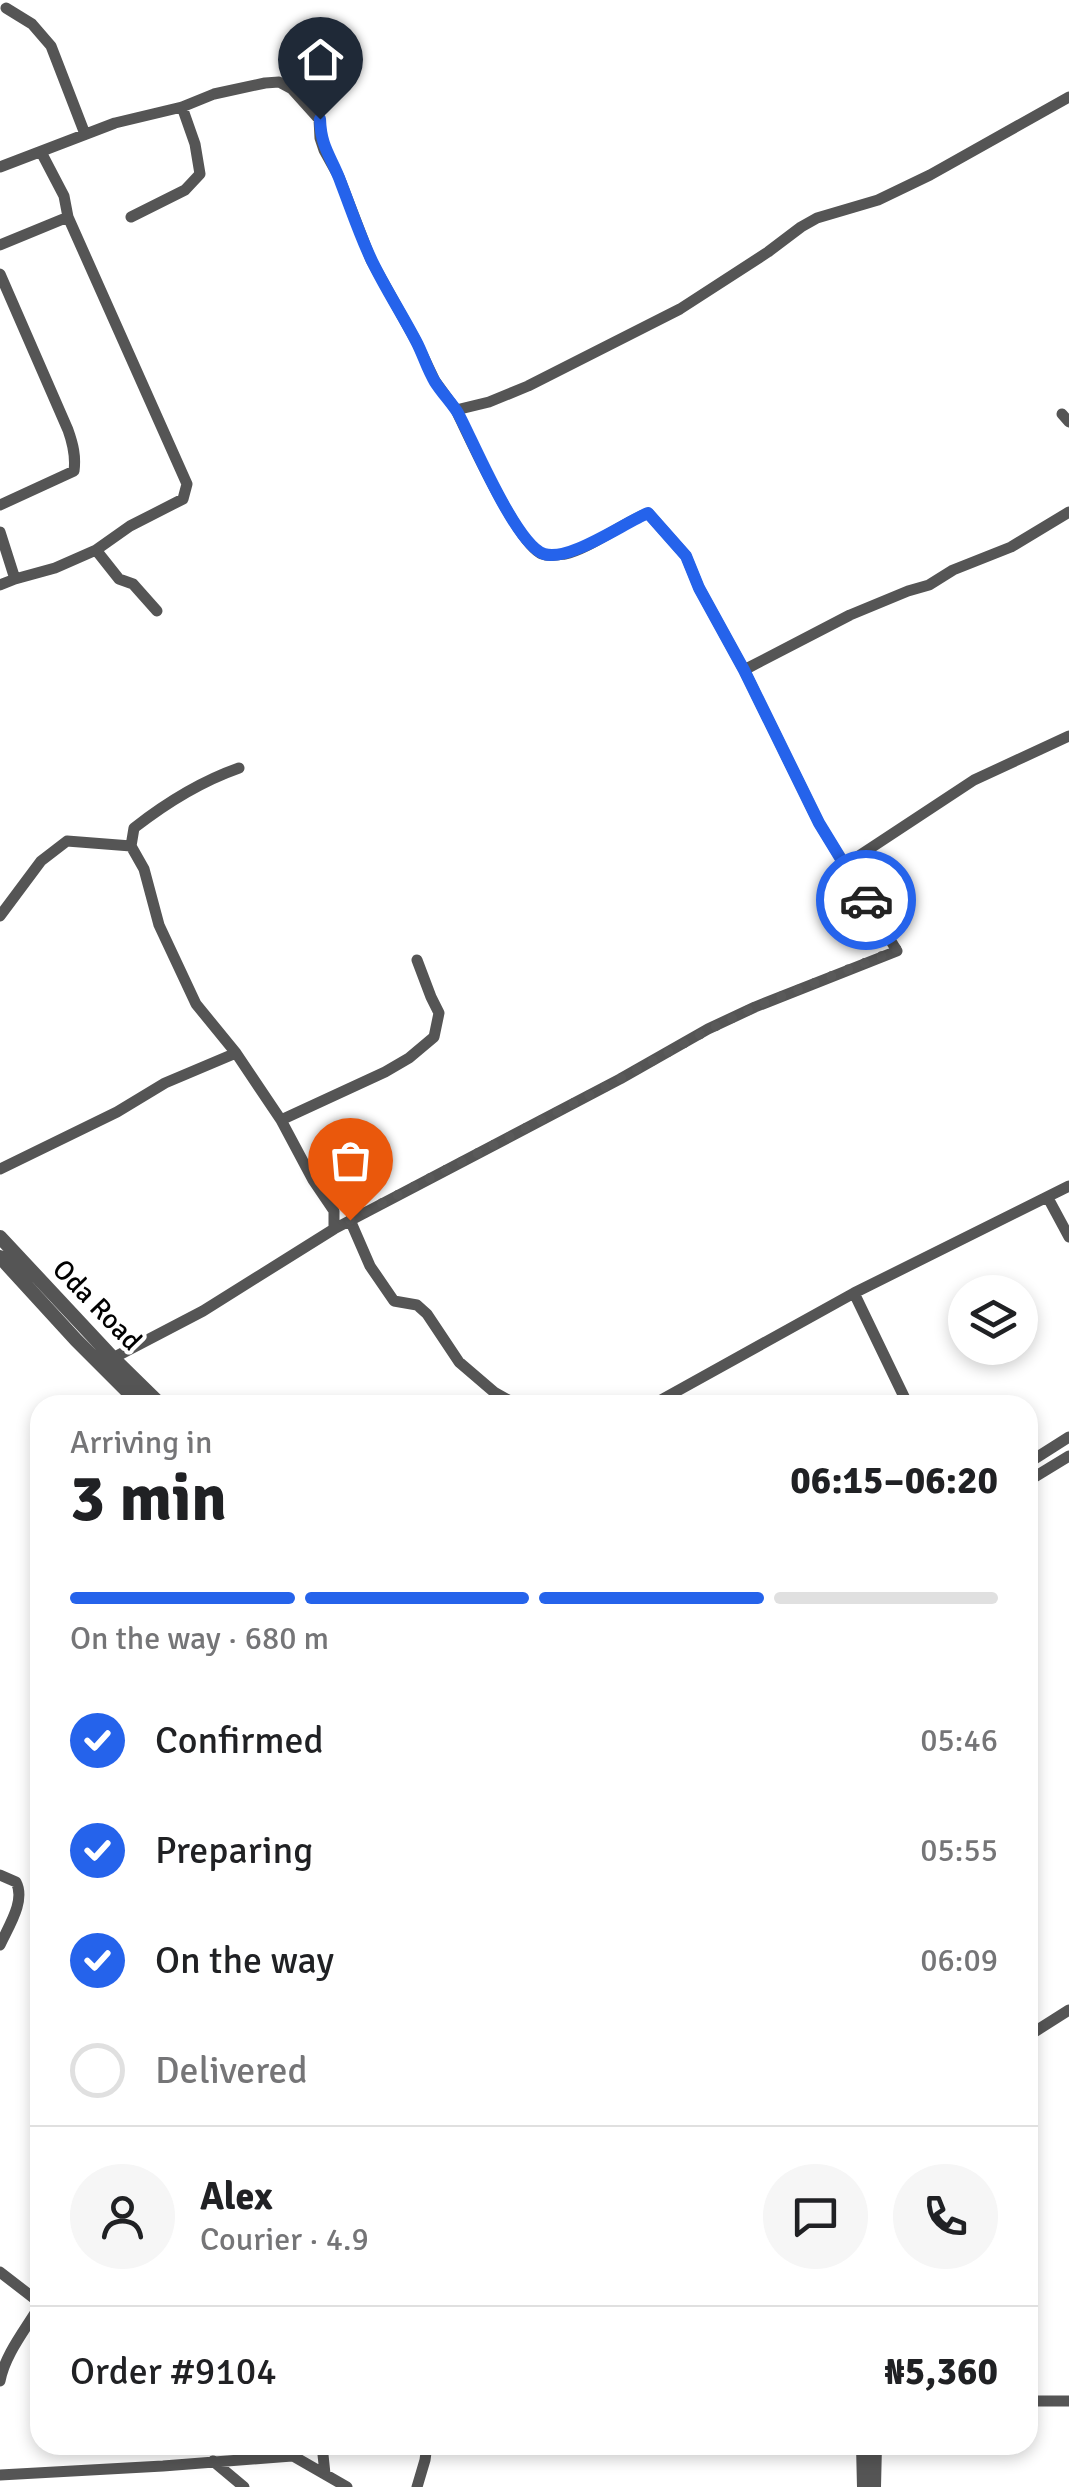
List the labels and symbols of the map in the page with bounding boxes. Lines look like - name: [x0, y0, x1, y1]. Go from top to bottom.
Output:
- pin: [278, 17, 363, 120]
- courier: [816, 850, 916, 950]
- pin: [308, 1118, 393, 1221]
- street label: Oda Road: [45, 1252, 149, 1358]

